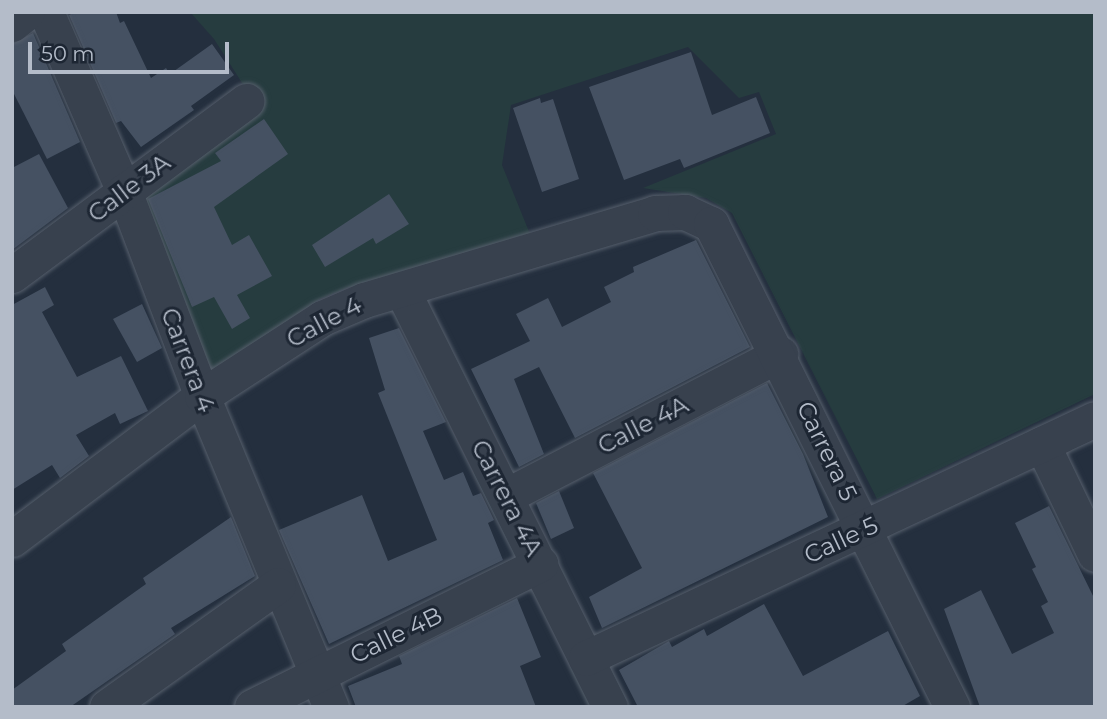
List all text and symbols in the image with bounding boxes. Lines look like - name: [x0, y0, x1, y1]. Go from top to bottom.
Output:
- scale bar: [32, 28, 233, 72]
- text: 50 m: [41, 41, 95, 66]
- street label: Calle 3A: [82, 148, 176, 228]
- street label: Calle 4: [282, 290, 366, 354]
- street label: Carrera 4: [155, 304, 221, 416]
- street label: Calle 4A: [593, 390, 693, 460]
- street label: Carrera 5: [791, 397, 863, 505]
- street label: Carrera 4A: [465, 435, 549, 561]
- street label: Calle 5: [799, 510, 883, 570]
- street label: Calle 4B: [345, 600, 447, 670]

